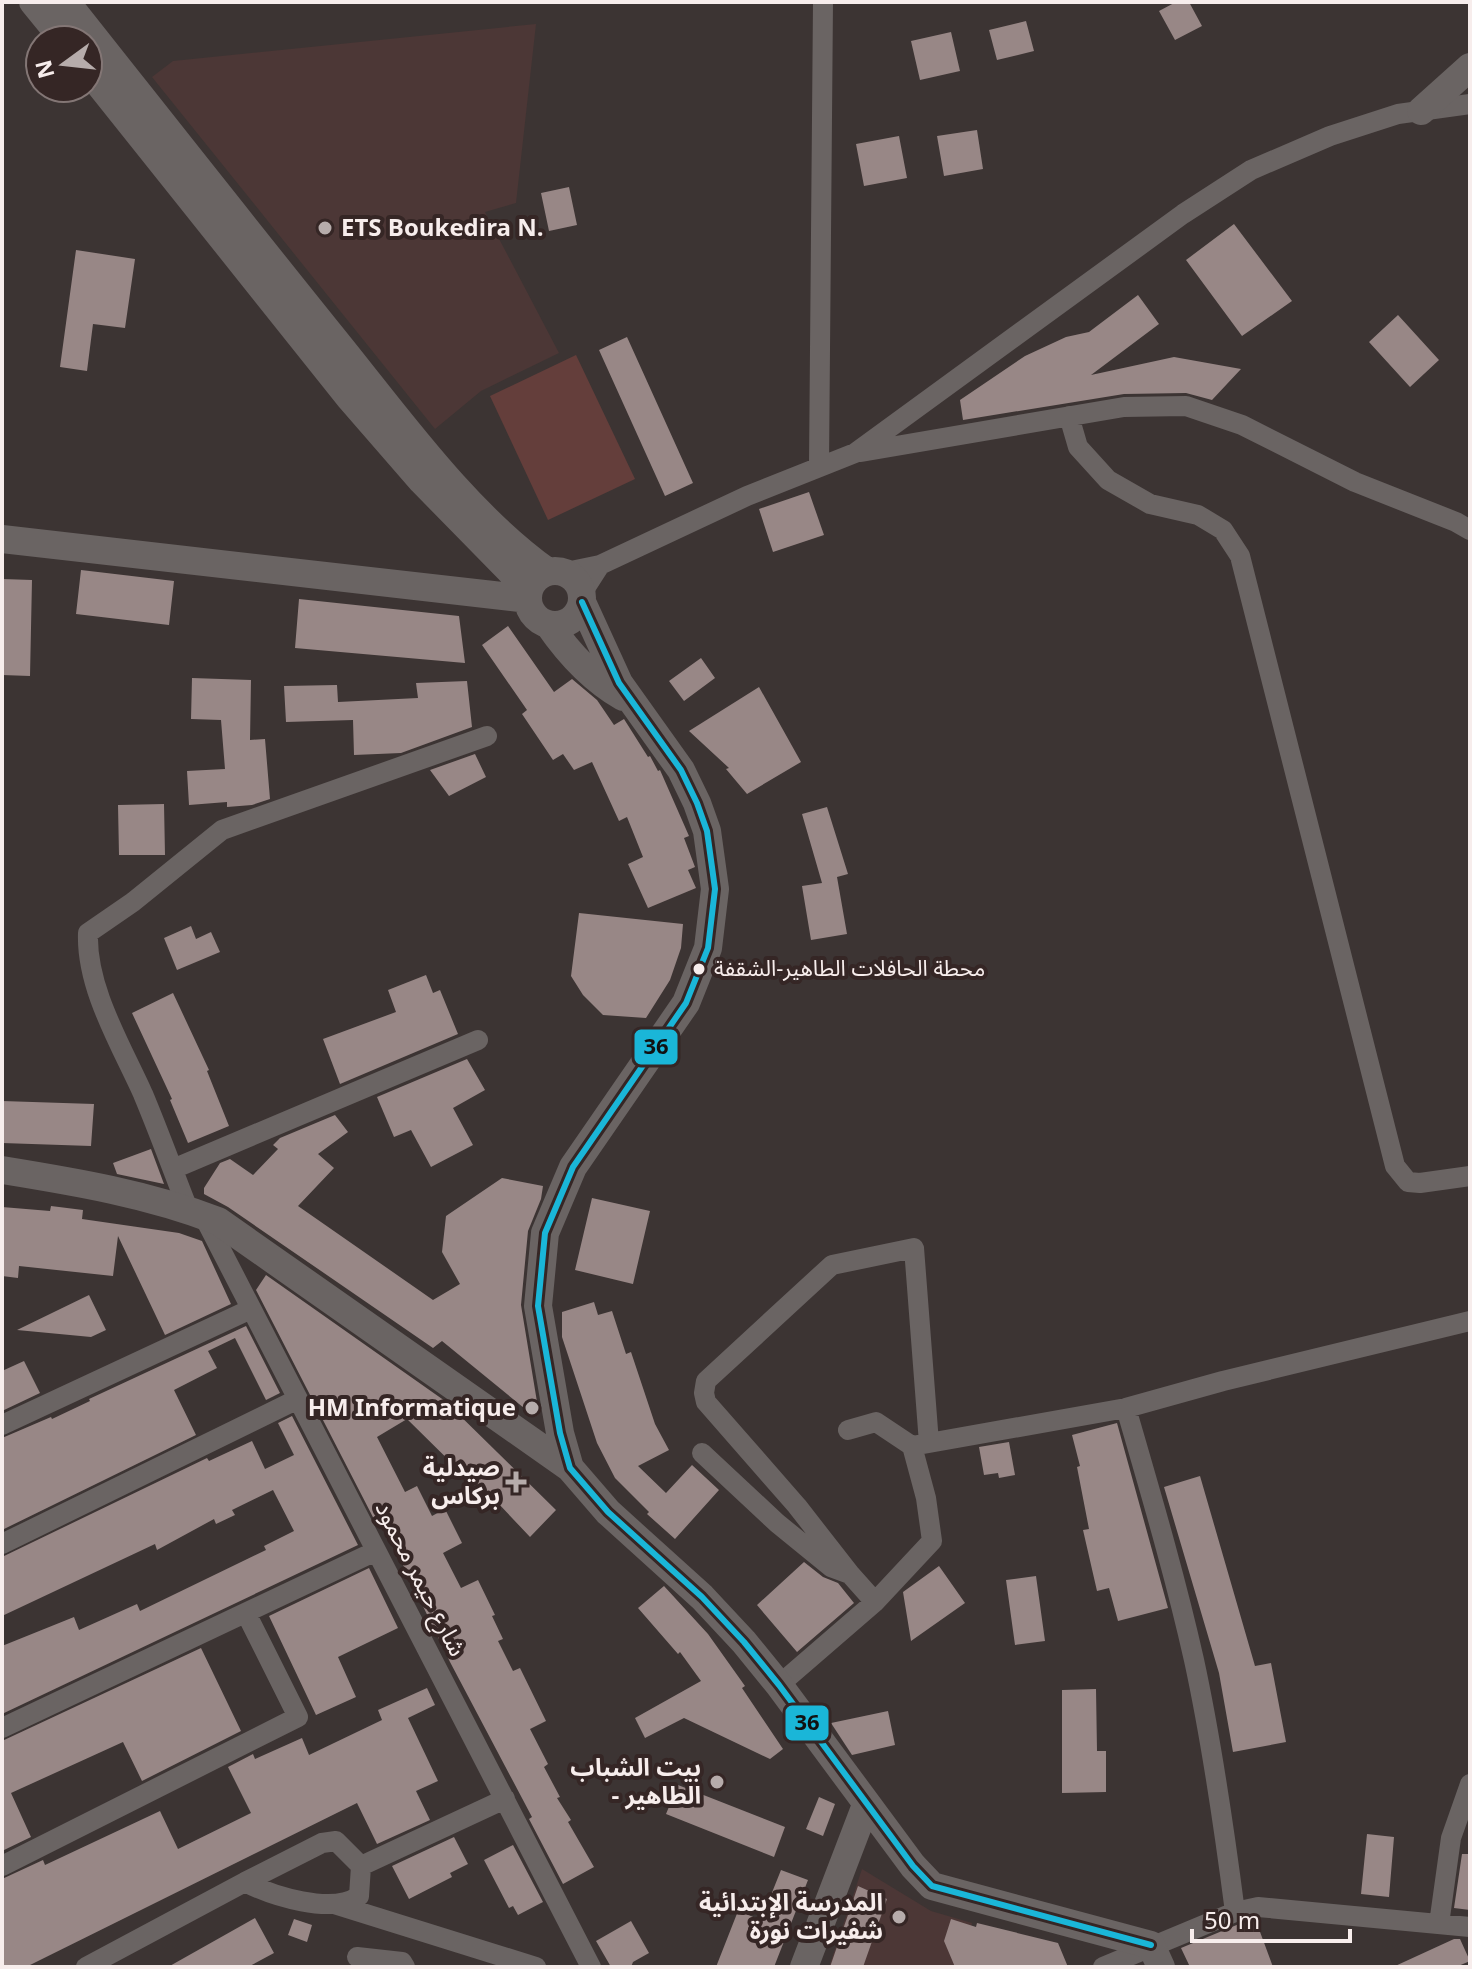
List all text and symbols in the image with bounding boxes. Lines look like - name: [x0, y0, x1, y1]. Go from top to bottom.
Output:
- north arrow: [24, 24, 104, 104]
- text: N: [21, 54, 70, 84]
- place label: ETS Boukedira N.: [341, 203, 544, 254]
- marker: ETS Boukedira N.: [316, 219, 334, 237]
- place label: محطة الحافلات الطاهير-الشقفة: [714, 946, 985, 992]
- marker: محطة الحافلات الطاهير-الشقفة: [691, 961, 707, 977]
- text: 36: [643, 1024, 669, 1070]
- line badge: 36: [633, 1028, 679, 1066]
- place label: HM Informatique: [308, 1383, 516, 1434]
- marker: HM Informatique: [523, 1399, 541, 1417]
- place label: صيدلية بركاس: [423, 1443, 500, 1522]
- marker: صيدلية بركاس: [507, 1473, 525, 1491]
- street label: شارع حيمر محمود: [359, 1492, 481, 1666]
- text: 36: [794, 1700, 820, 1746]
- line badge: 36: [784, 1704, 830, 1742]
- place label: بيت الشباب - الطاهير: [570, 1743, 701, 1822]
- marker: بيت الشباب - الطاهير: [708, 1773, 726, 1791]
- place label: المدرسة الإبتدائية شفيرات نورة: [699, 1878, 883, 1957]
- scale bar: [1192, 1893, 1350, 1943]
- text: 50 m: [1204, 1896, 1260, 1947]
- marker: المدرسة الإبتدائية شفيرات نورة: [890, 1908, 908, 1926]

